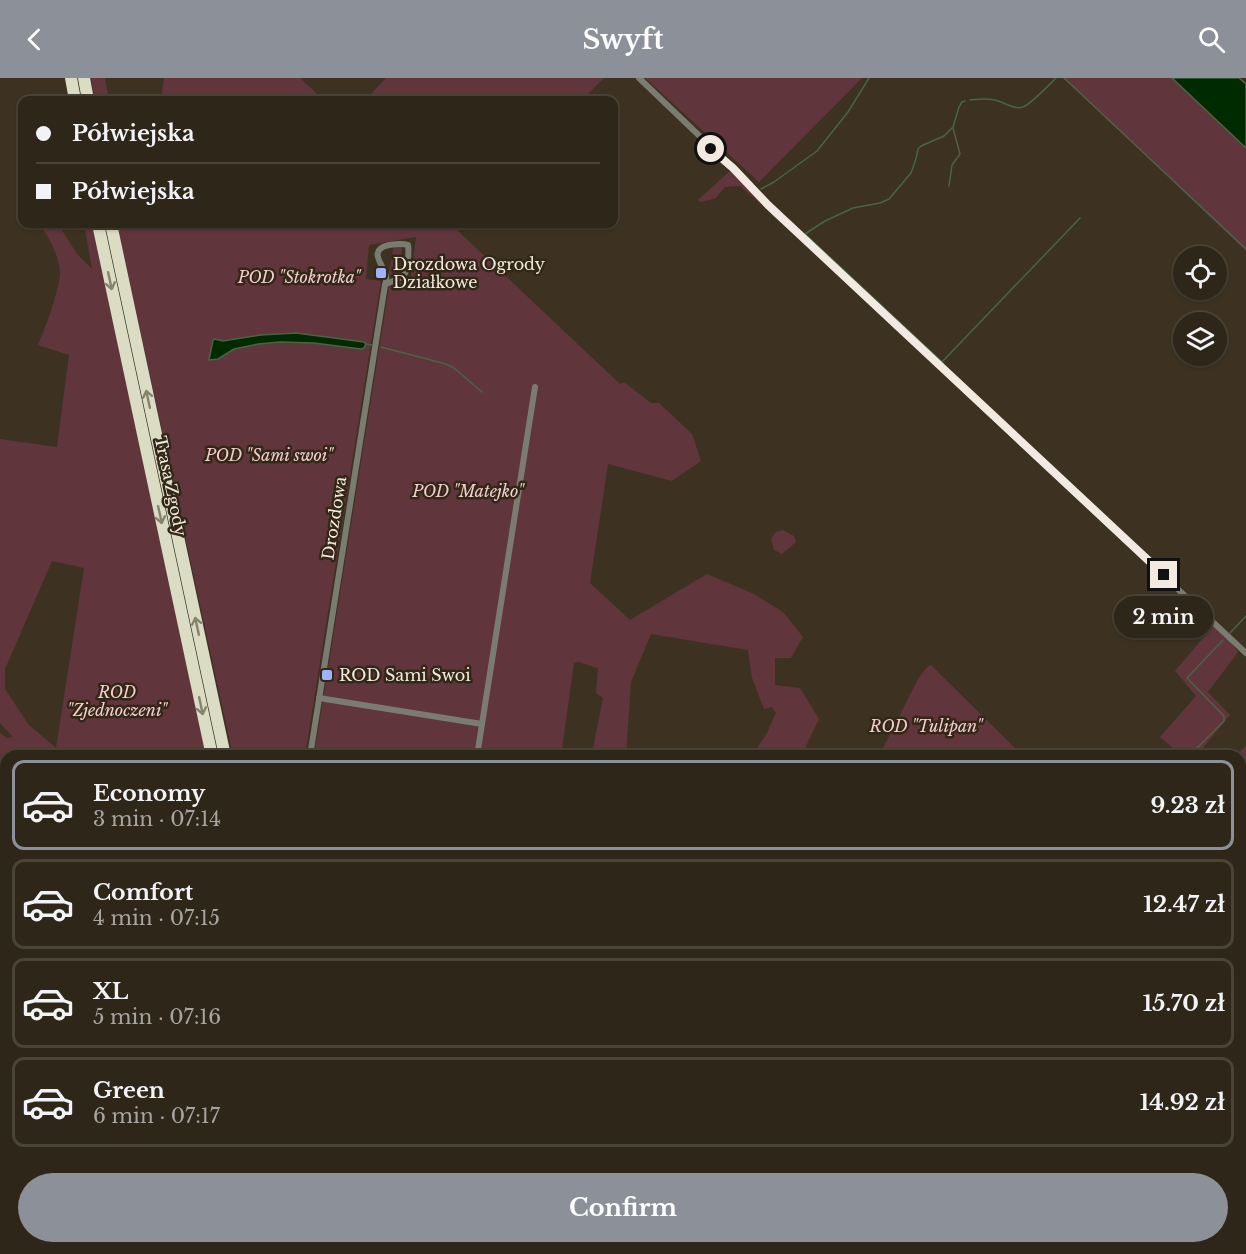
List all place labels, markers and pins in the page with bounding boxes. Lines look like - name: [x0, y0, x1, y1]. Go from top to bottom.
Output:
- place label: Drozdowa Ogrody Działkowe: [393, 254, 546, 292]
- marker: Drozdowa Ogrody Działkowe: [374, 266, 388, 280]
- place label: ROD Sami Swoi: [339, 665, 471, 685]
- marker: ROD Sami Swoi: [320, 668, 334, 682]

